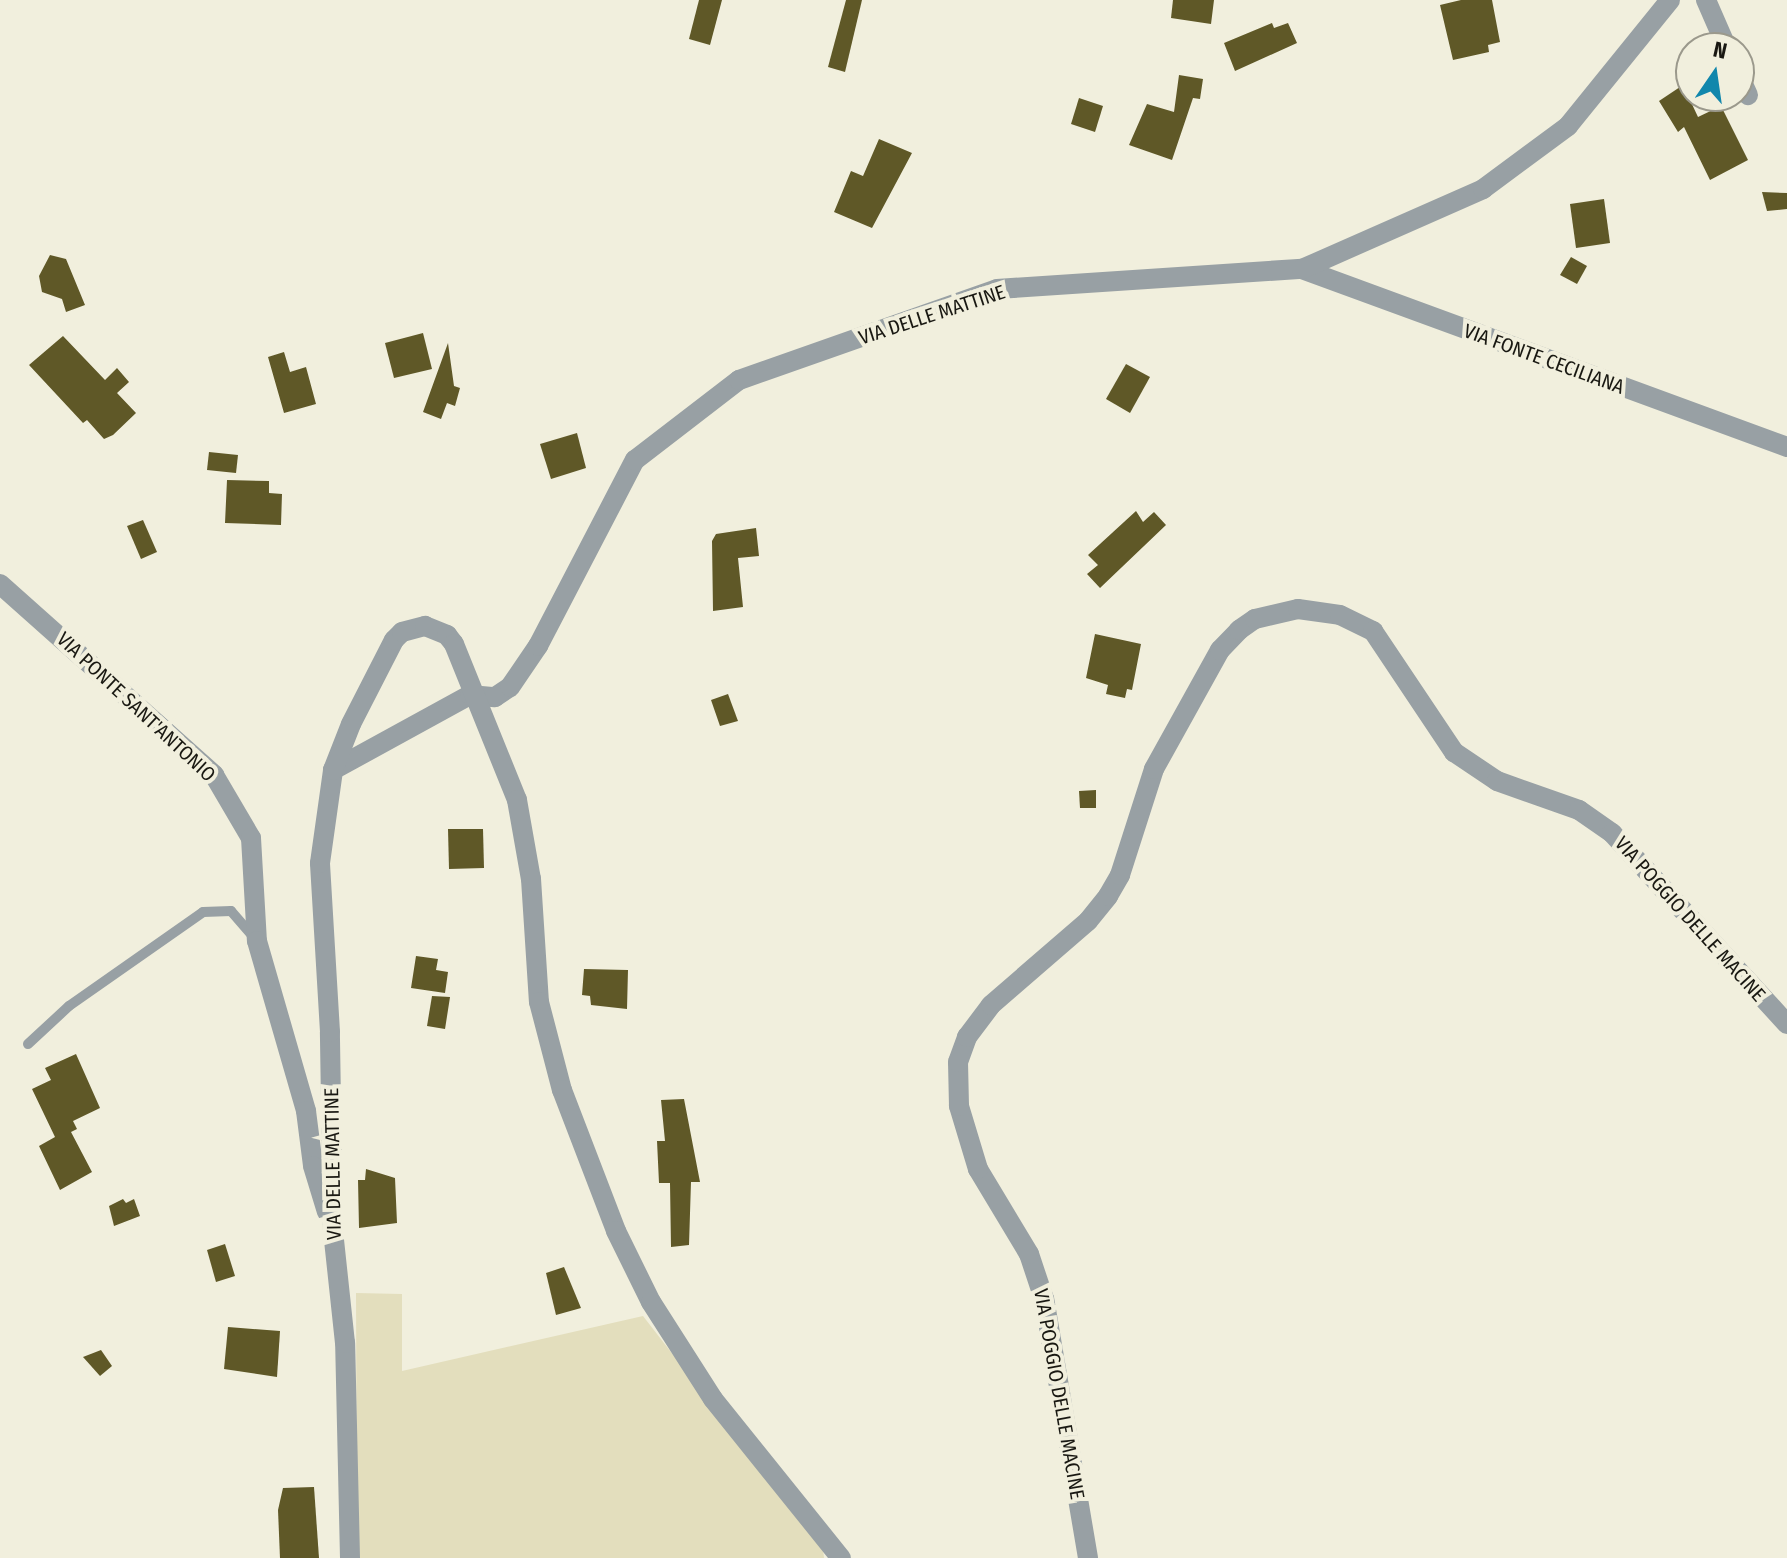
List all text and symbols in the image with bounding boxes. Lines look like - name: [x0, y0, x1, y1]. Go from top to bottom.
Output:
- north arrow: [1675, 32, 1755, 112]
- text: N: [1711, 35, 1730, 65]
- street label: VIA DELLE MATTINE: [856, 280, 1008, 350]
- street label: VIA FONTE CECILIANA: [1460, 319, 1628, 399]
- street label: VIA PONTE SANT'ANTONIO: [52, 627, 220, 787]
- street label: VIA POGGIO DELLE MACINE: [1610, 832, 1770, 1006]
- street label: VIA DELLE MATTINE: [320, 1088, 346, 1240]
- street label: VIA POGGIO DELLE MACINE: [1029, 1287, 1089, 1501]

